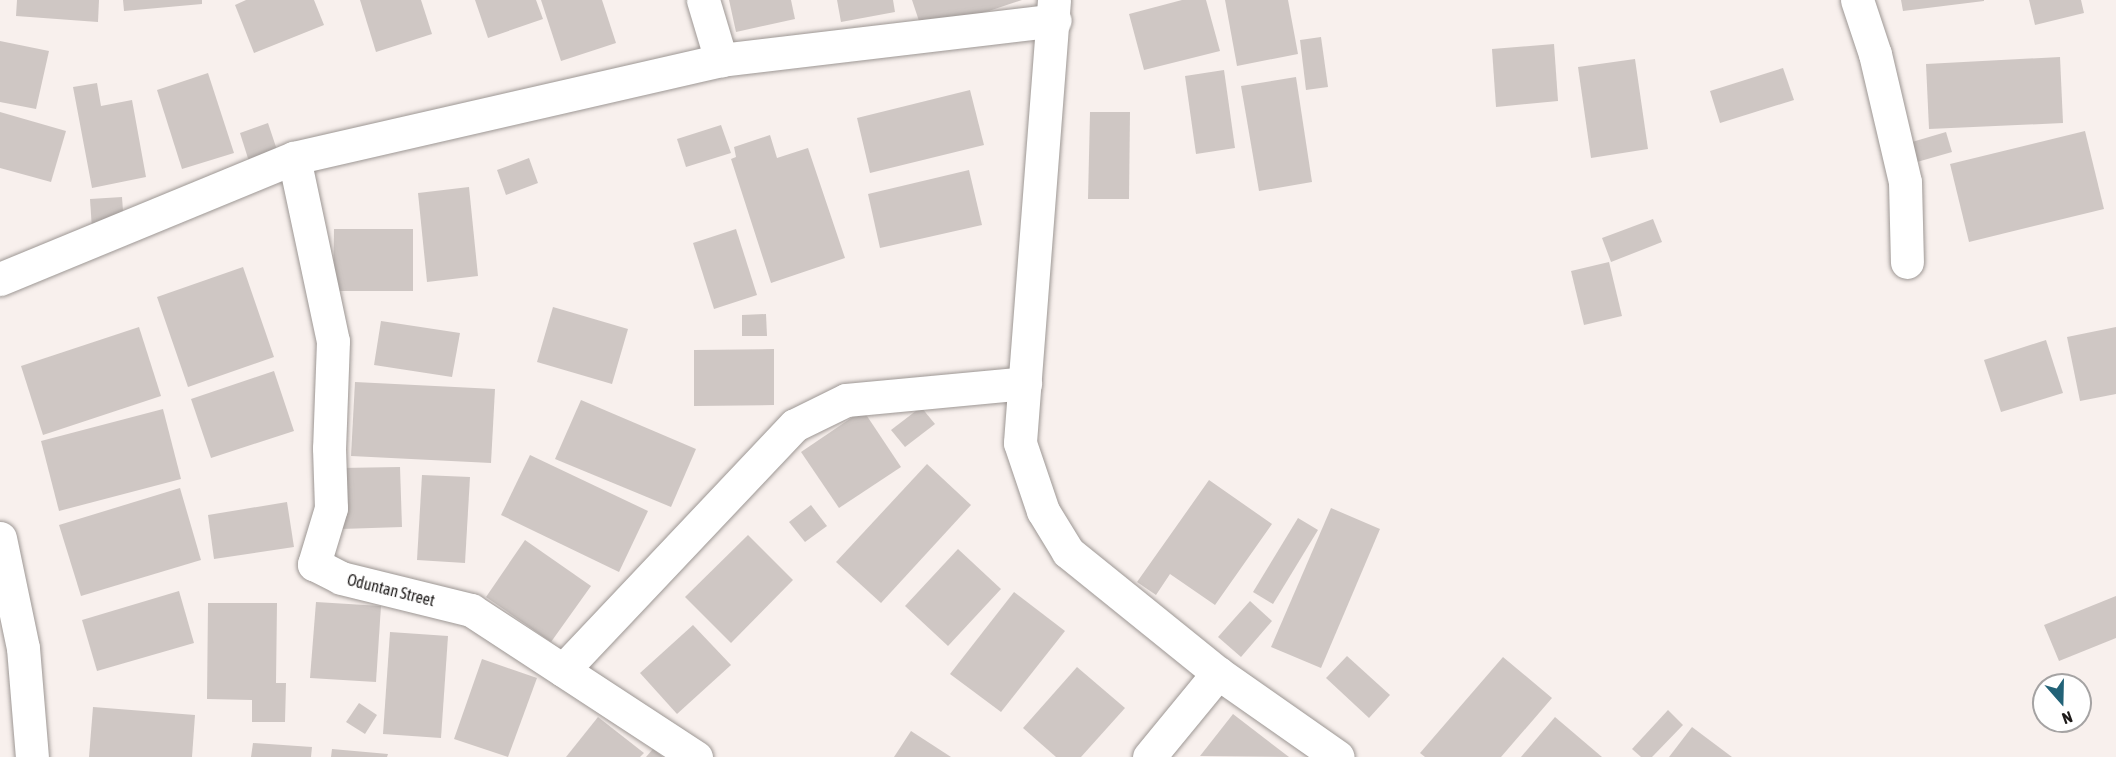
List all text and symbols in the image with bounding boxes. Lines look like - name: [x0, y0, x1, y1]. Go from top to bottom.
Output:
- street label: Oduntan Street: [345, 570, 437, 610]
- north arrow: [2032, 673, 2092, 733]
- text: N: [2060, 708, 2075, 728]

